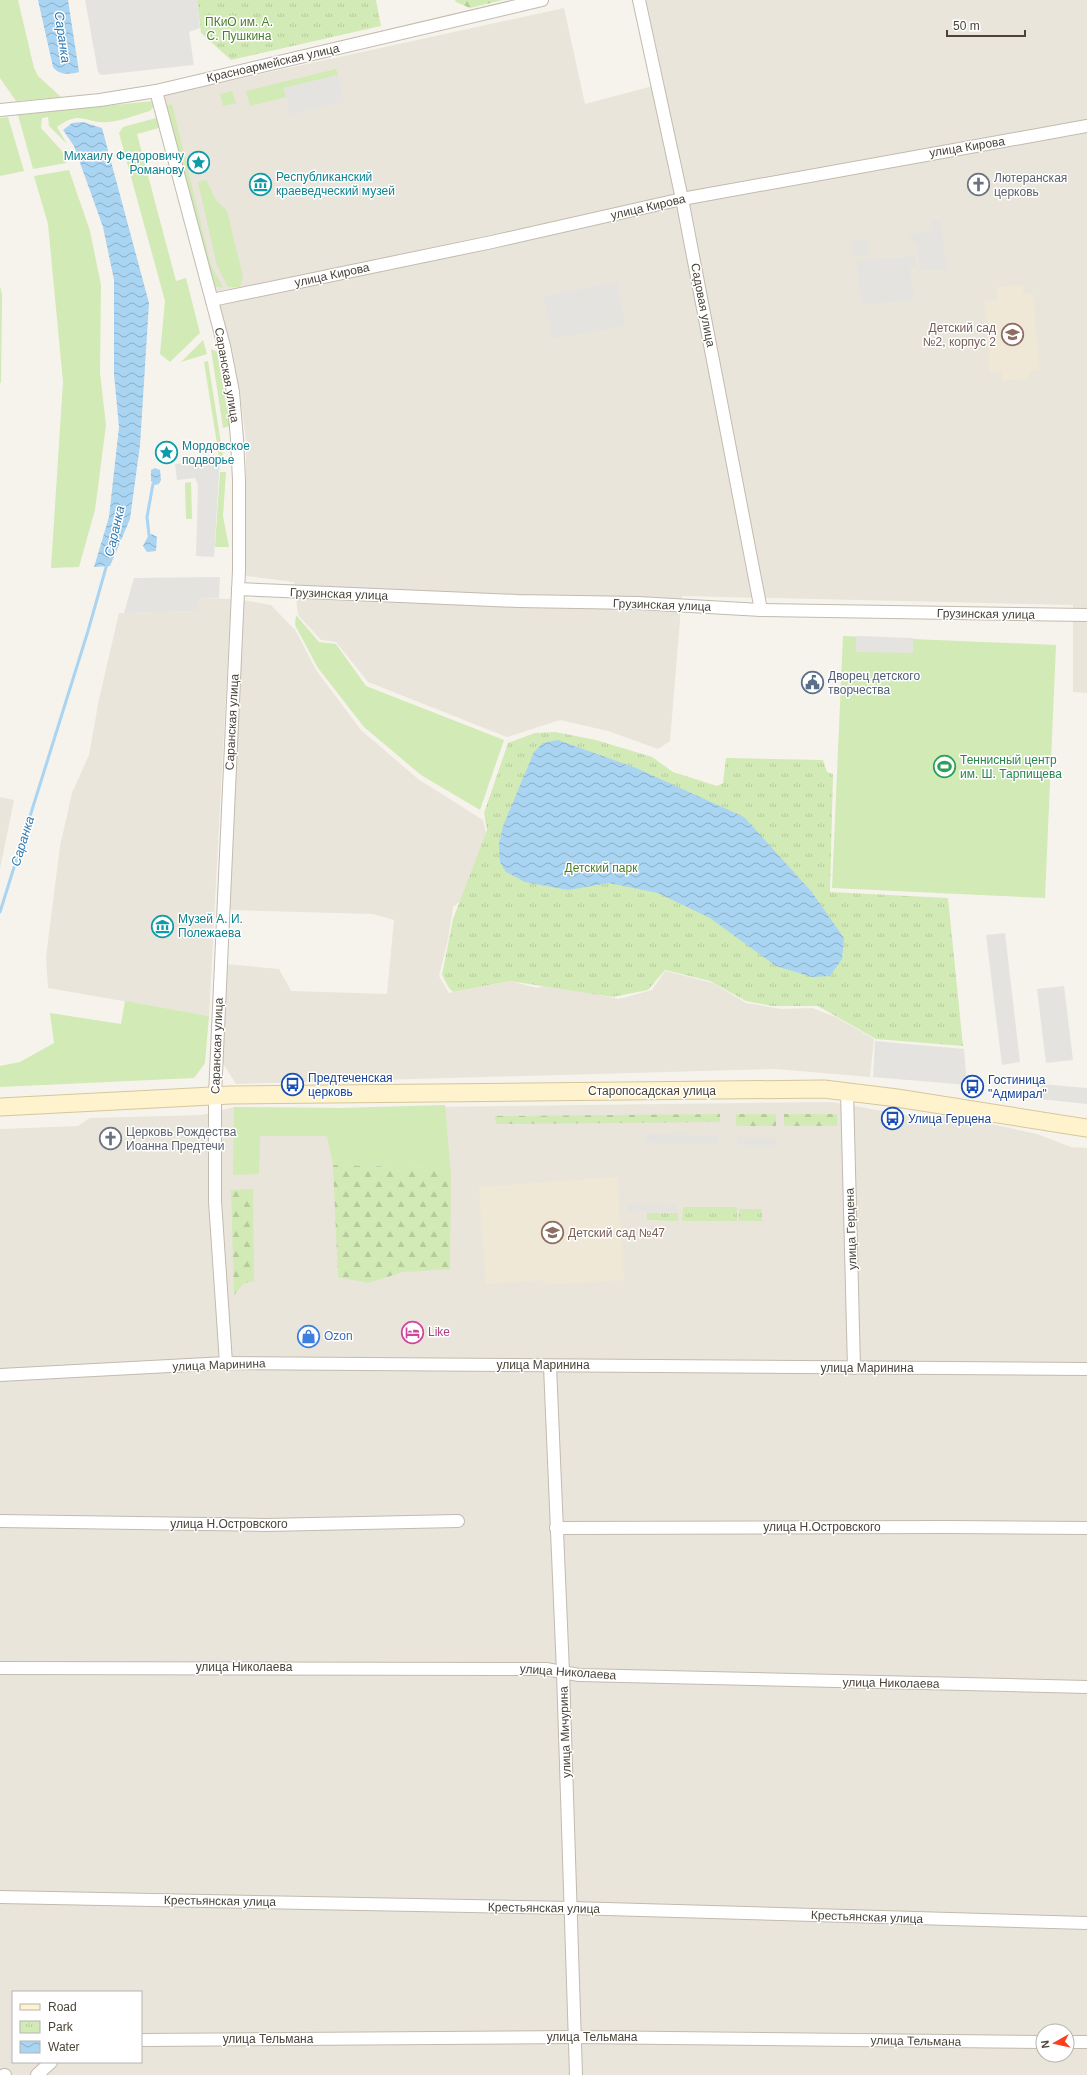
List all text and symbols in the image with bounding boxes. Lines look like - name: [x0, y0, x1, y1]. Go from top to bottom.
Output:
- water label: Саранка: [51, 10, 74, 64]
- scale bar: [947, 12, 1025, 38]
- park label: ПКиО им. А. С. Пушкина: [205, 15, 273, 43]
- text: 50 m: [953, 19, 980, 33]
- street label: Красноармейская улица: [205, 41, 341, 85]
- street label: улица Кирова: [928, 134, 1006, 160]
- place label: Михаилу Федоровичу Романову: [64, 149, 184, 177]
- place icon: Михаилу Федоровичу Романову: [186, 150, 212, 176]
- place label: Республиканский краеведческий музей: [276, 170, 395, 198]
- museum icon: Республиканский краеведческий музей: [247, 171, 273, 197]
- place label: Лютеранская церковь: [994, 171, 1067, 199]
- church icon: Лютеранская церковь: [966, 172, 992, 198]
- street label: улица Кирова: [609, 192, 687, 222]
- street label: улица Кирова: [293, 260, 371, 290]
- street label: Садовая улица: [688, 262, 718, 348]
- place label: Детский сад №2, корпус 2: [923, 321, 996, 349]
- school or university icon: Детский сад №2, корпус 2: [999, 322, 1025, 348]
- street label: Саранская улица: [212, 326, 242, 424]
- place label: Мордовское подворье: [182, 439, 250, 467]
- place icon: Мордовское подворье: [154, 440, 180, 466]
- water label: Саранка: [101, 504, 128, 558]
- street label: Грузинская улица: [290, 585, 389, 603]
- street label: Грузинская улица: [613, 596, 712, 614]
- street label: Грузинская улица: [937, 606, 1036, 622]
- place label: Дворец детского творчества: [828, 669, 920, 697]
- public building icon: Дворец детского творчества: [799, 670, 825, 696]
- street label: Саранская улица: [222, 673, 242, 771]
- place label: Теннисный центр им. Ш. Тарпищева: [960, 753, 1062, 781]
- sports icon: Теннисный центр им. Ш. Тарпищева: [931, 754, 957, 780]
- water label: Саранка: [8, 814, 37, 868]
- park label: Детский парк: [565, 861, 638, 875]
- place label: Музей А. И. Полежаева: [178, 912, 243, 940]
- museum icon: Музей А. И. Полежаева: [149, 913, 175, 939]
- street label: Саранская улица: [208, 997, 226, 1094]
- place label: Предтеченская церковь: [308, 1071, 393, 1099]
- bus stop icon: Предтеченская церковь: [279, 1072, 305, 1098]
- place label: Гостиница "Адмирал": [988, 1073, 1047, 1101]
- bus stop icon: Гостиница "Адмирал": [959, 1074, 985, 1100]
- street label: Старопосадская улица: [588, 1084, 716, 1098]
- bus stop icon: Улица Герцена: [879, 1106, 905, 1132]
- place label: Улица Герцена: [908, 1112, 991, 1126]
- place label: Церковь Рождества Иоанна Предтечи: [126, 1125, 237, 1153]
- church icon: Церковь Рождества Иоанна Предтечи: [98, 1126, 124, 1152]
- street label: улица Герцена: [843, 1187, 859, 1270]
- school or university icon: Детский сад №47: [539, 1220, 565, 1246]
- place label: Детский сад №47: [568, 1226, 665, 1240]
- hotel icon: Like: [399, 1319, 425, 1345]
- shop icon: Ozon: [295, 1323, 321, 1349]
- place label: Like: [428, 1325, 450, 1339]
- place label: Ozon: [324, 1329, 353, 1343]
- street label: улица Маринина: [172, 1356, 266, 1374]
- street label: улица Маринина: [496, 1358, 590, 1372]
- street label: улица Маринина: [820, 1361, 914, 1375]
- street label: улица Н.Островского: [170, 1517, 288, 1531]
- street label: улица Н.Островского: [763, 1520, 881, 1534]
- street label: улица Николаева: [196, 1660, 293, 1674]
- street label: улица Николаева: [519, 1662, 617, 1682]
- street label: улица Николаева: [843, 1675, 940, 1691]
- street label: улица Мичурина: [556, 1686, 574, 1778]
- street label: Крестьянская улица: [164, 1893, 277, 1909]
- street label: Крестьянская улица: [488, 1900, 601, 1916]
- street label: Крестьянская улица: [811, 1908, 924, 1926]
- legend: [12, 1991, 142, 2063]
- text: Road: [48, 2000, 77, 2014]
- text: Park: [48, 2020, 74, 2034]
- north arrow: [1035, 2023, 1075, 2063]
- street label: улица Тельмана: [547, 2030, 638, 2044]
- street label: улица Тельмана: [223, 2032, 314, 2046]
- street label: улица Тельмана: [871, 2033, 962, 2049]
- text: Water: [48, 2040, 80, 2054]
- text: N: [1039, 2040, 1052, 2049]

